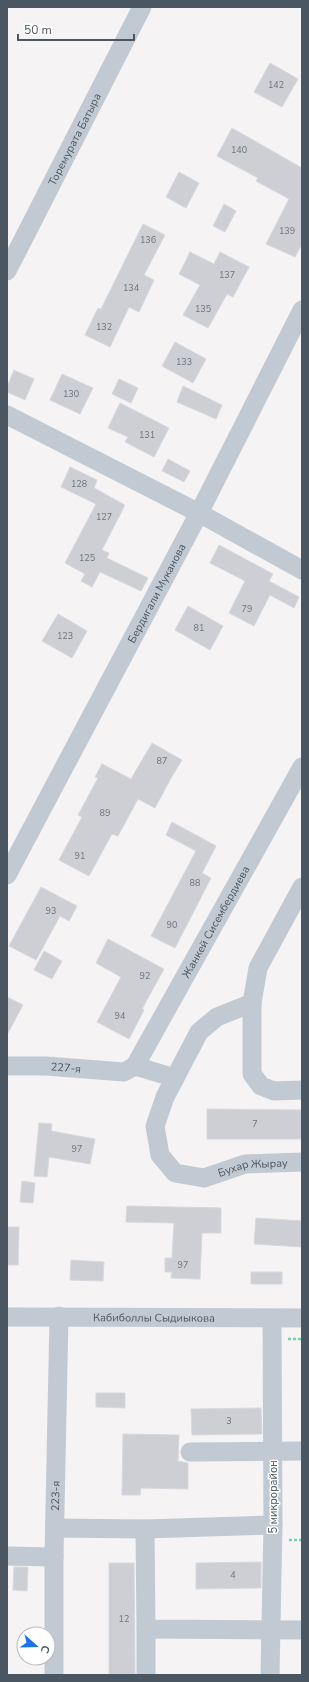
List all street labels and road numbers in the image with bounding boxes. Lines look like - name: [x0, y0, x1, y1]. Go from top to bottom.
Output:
- street label: Торемурата Батыра: [44, 90, 104, 188]
- street label: Бердигали Муканова: [124, 541, 189, 646]
- street label: Жанкей Сисембердиева: [178, 863, 253, 980]
- street label: 227-я: [50, 1059, 82, 1076]
- street label: Бухар Жырау: [216, 1155, 288, 1180]
- street label: Кабиболлы Сыдиыкова: [93, 1310, 215, 1325]
- street label: 5 микрорайон: [266, 1460, 281, 1534]
- street label: 223-я: [47, 1481, 63, 1511]

